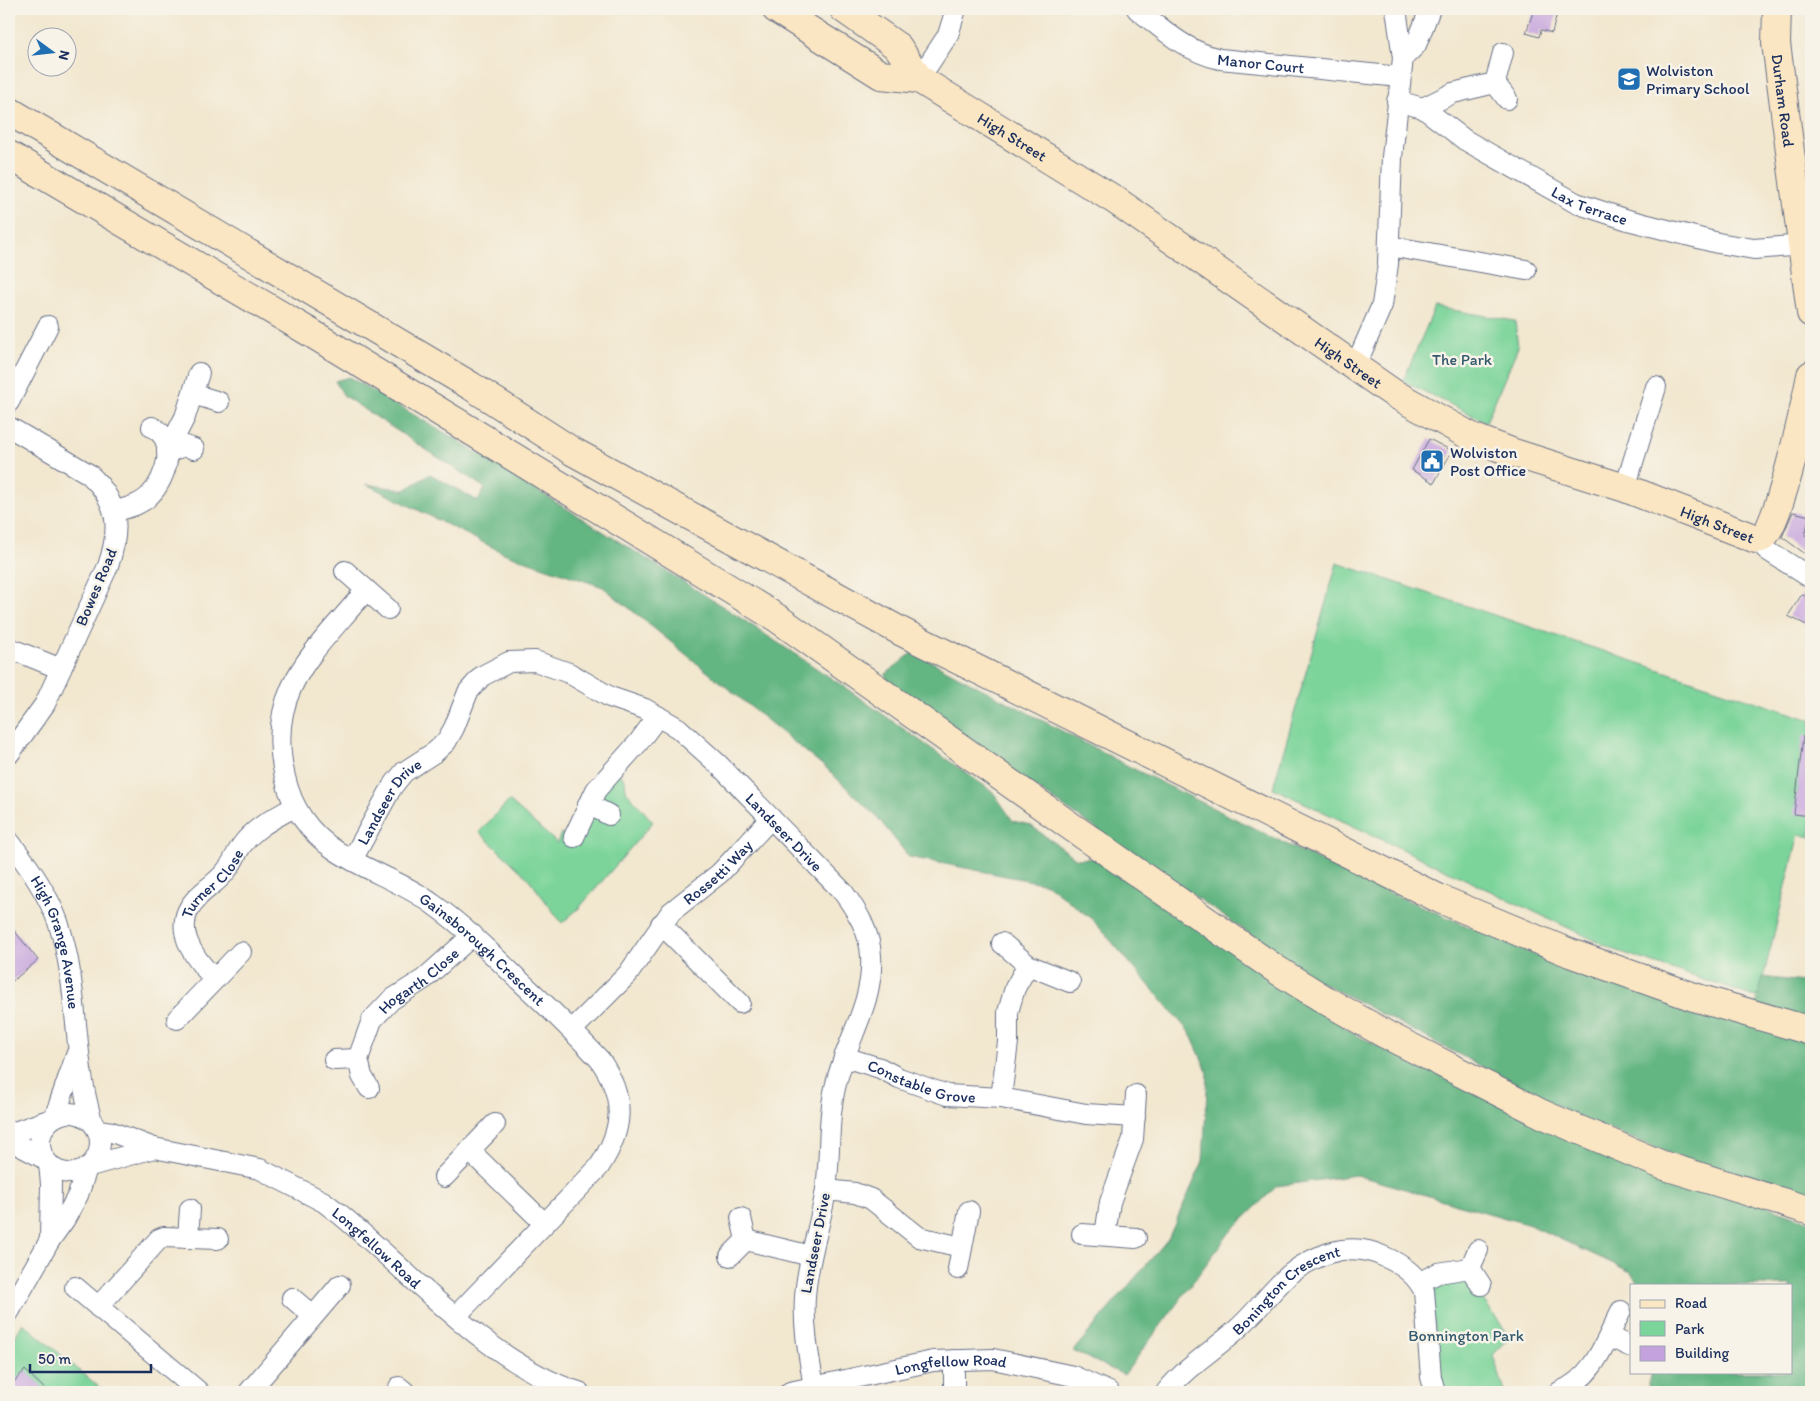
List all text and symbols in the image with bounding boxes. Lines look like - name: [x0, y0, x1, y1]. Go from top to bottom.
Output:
- north arrow: [28, 28, 78, 78]
- text: N: [55, 48, 74, 62]
- street label: Manor Court: [1216, 49, 1305, 77]
- street label: Durham Road: [1768, 53, 1799, 148]
- place label: Wolviston Primary School: [1646, 61, 1750, 98]
- school or university icon: Wolviston Primary School: [1616, 66, 1642, 92]
- street label: High Street: [974, 108, 1050, 165]
- street label: Lax Terrace: [1548, 182, 1630, 229]
- street label: High Street: [1311, 332, 1386, 392]
- park label: The Park: [1432, 350, 1493, 369]
- place label: Wolviston Post Office: [1450, 443, 1526, 480]
- public building icon: Wolviston Post Office: [1419, 448, 1445, 474]
- street label: High Street: [1678, 501, 1757, 547]
- street label: Bowes Road: [71, 545, 121, 629]
- street label: Landseer Drive: [353, 754, 425, 848]
- street label: Landseer Drive: [742, 789, 827, 875]
- street label: Rossetti Way: [679, 835, 756, 908]
- street label: Turner Close: [177, 845, 247, 920]
- street label: High Grange Avenue: [27, 872, 84, 1010]
- street label: Gainsborough Crescent: [416, 888, 549, 1009]
- street label: Hogarth Close: [374, 943, 463, 1018]
- street label: Constable Grove: [865, 1055, 976, 1106]
- street label: Landseer Drive: [796, 1191, 834, 1295]
- street label: Longfellow Road: [329, 1202, 426, 1292]
- street label: Bonington Crescent: [1228, 1241, 1342, 1339]
- legend: [1630, 1284, 1792, 1374]
- text: Road: [1675, 1294, 1708, 1312]
- text: Park: [1675, 1320, 1705, 1338]
- park label: Bonnington Park: [1408, 1326, 1524, 1345]
- scale bar: [30, 1341, 151, 1373]
- text: Building: [1675, 1344, 1729, 1362]
- street label: Longfellow Road: [893, 1349, 1009, 1379]
- text: 50 m: [38, 1350, 71, 1368]

